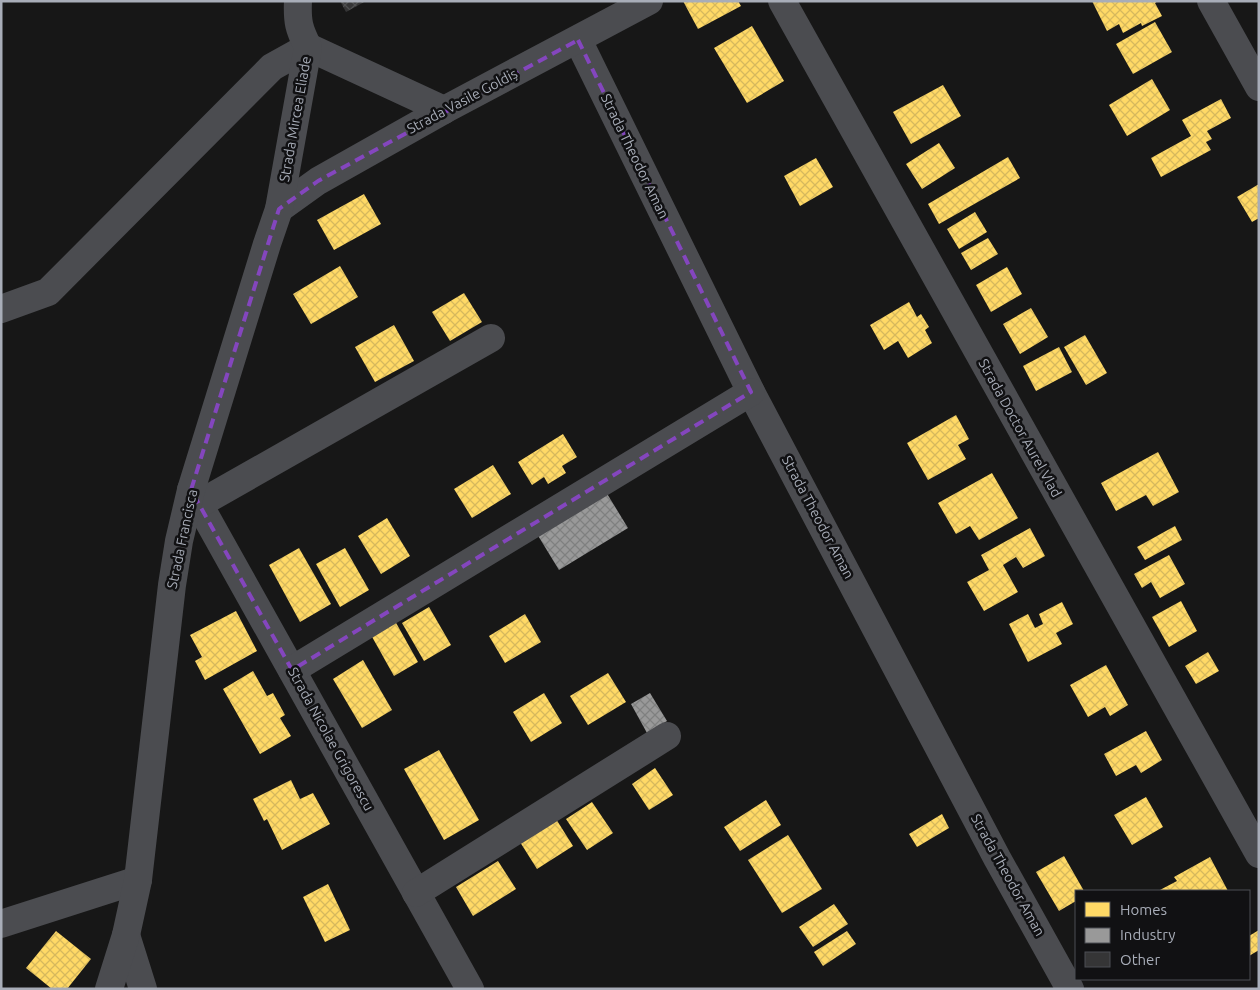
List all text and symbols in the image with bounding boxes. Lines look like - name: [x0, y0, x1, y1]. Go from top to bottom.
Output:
- street label: Strada Mircea Eliade: [276, 55, 314, 183]
- street label: Strada Vasile Goldiș: [404, 65, 520, 137]
- street label: Strada Theodor Aman: [598, 91, 672, 221]
- street label: Strada Doctor Aurel Vlad: [975, 356, 1065, 500]
- street label: Strada Theodor Aman: [779, 453, 857, 581]
- street label: Strada Francisca: [164, 488, 200, 590]
- street label: Strada Nicolae Grigorescu: [285, 664, 377, 814]
- street label: Strada Theodor Aman: [968, 811, 1048, 939]
- legend: [1075, 890, 1250, 980]
- text: Homes: [1120, 901, 1167, 918]
- text: Industry: [1120, 926, 1175, 943]
- text: Other: [1120, 951, 1160, 968]

